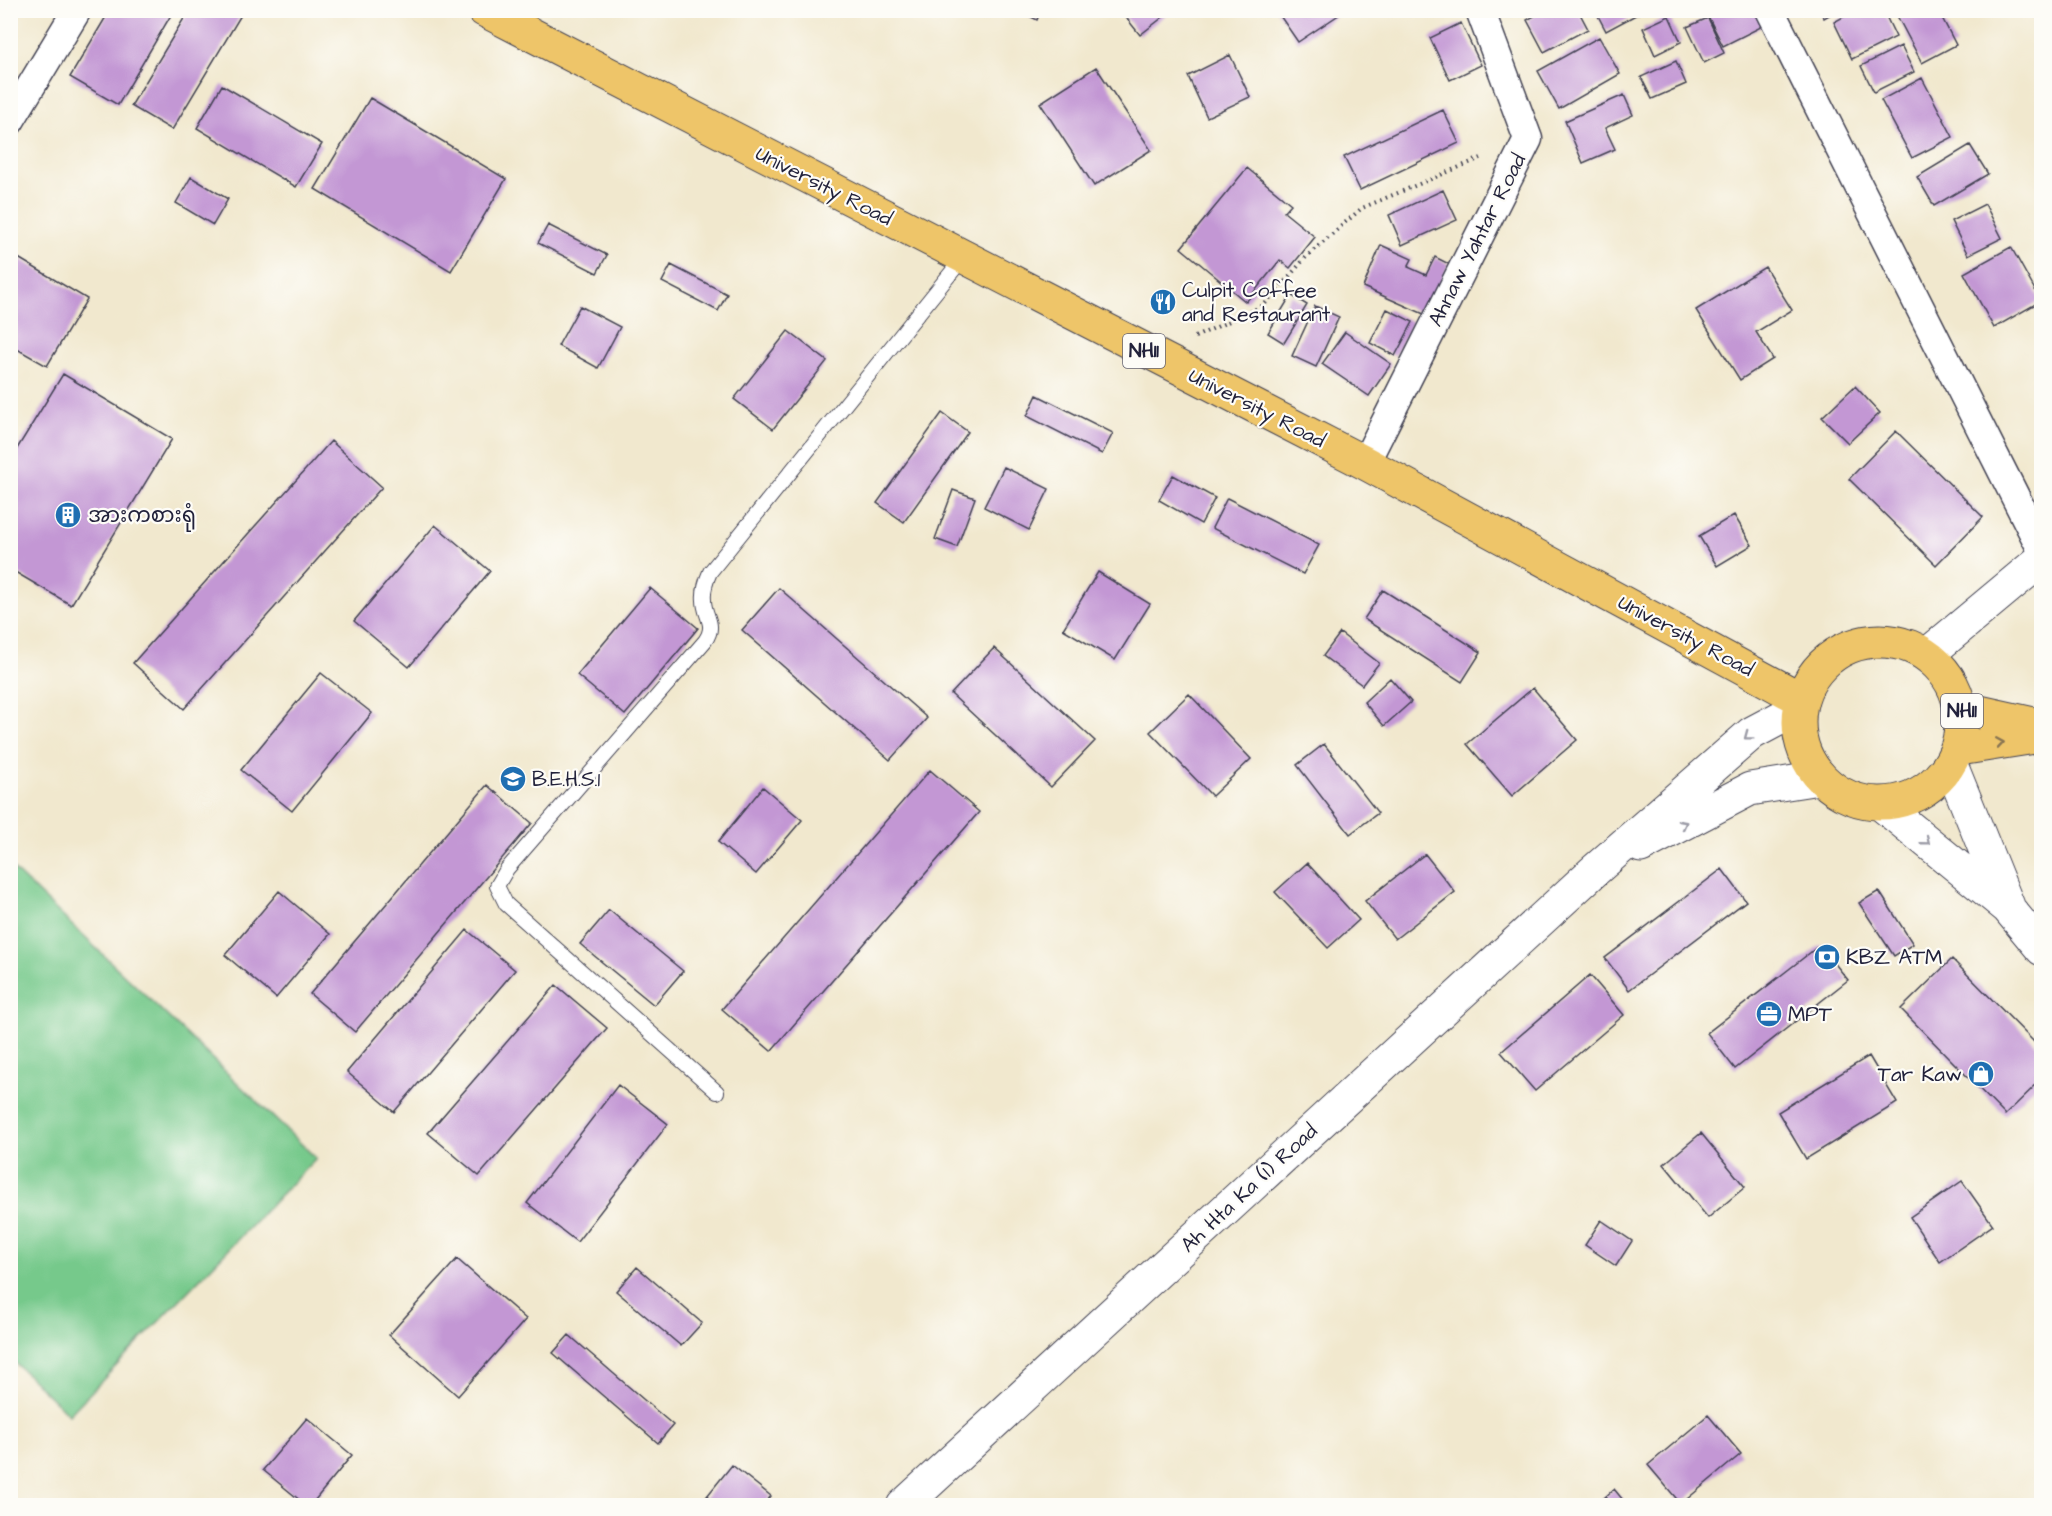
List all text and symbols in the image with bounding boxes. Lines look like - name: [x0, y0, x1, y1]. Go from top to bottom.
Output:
- street label: University Road: [750, 139, 897, 235]
- street label: Ahnaw Yahtar Road: [1421, 149, 1533, 331]
- place label: Culpit Coffee and Restaurant: [1182, 276, 1331, 329]
- restaurant icon: Culpit Coffee and Restaurant: [1148, 287, 1178, 317]
- road number: NH11: [1123, 334, 1165, 368]
- street label: University Road: [1183, 361, 1330, 457]
- building icon: အားကစားရုံ: [53, 500, 83, 530]
- place label: အားကစားရုံ: [88, 501, 196, 532]
- street label: University Road: [1612, 588, 1759, 686]
- road number: NH11: [1941, 694, 1983, 728]
- one-way arrow: [1744, 729, 1755, 740]
- one-way arrow: [1996, 737, 2005, 749]
- school or university icon: B.E.H.S.1: [498, 764, 528, 794]
- place label: B.E.H.S.1: [532, 765, 600, 794]
- one-way arrow: [1677, 820, 1688, 831]
- one-way arrow: [1919, 834, 1930, 845]
- bank icon: KBZ ATM: [1812, 942, 1842, 972]
- place label: KBZ ATM: [1846, 943, 1942, 972]
- office icon: MPT: [1754, 999, 1784, 1029]
- place label: MPT: [1788, 1000, 1833, 1029]
- shop icon: Tar Kaw: [1966, 1059, 1996, 1089]
- place label: Tar Kaw: [1878, 1060, 1962, 1089]
- street label: Ah Hta Ka (1) Road: [1174, 1117, 1324, 1259]

